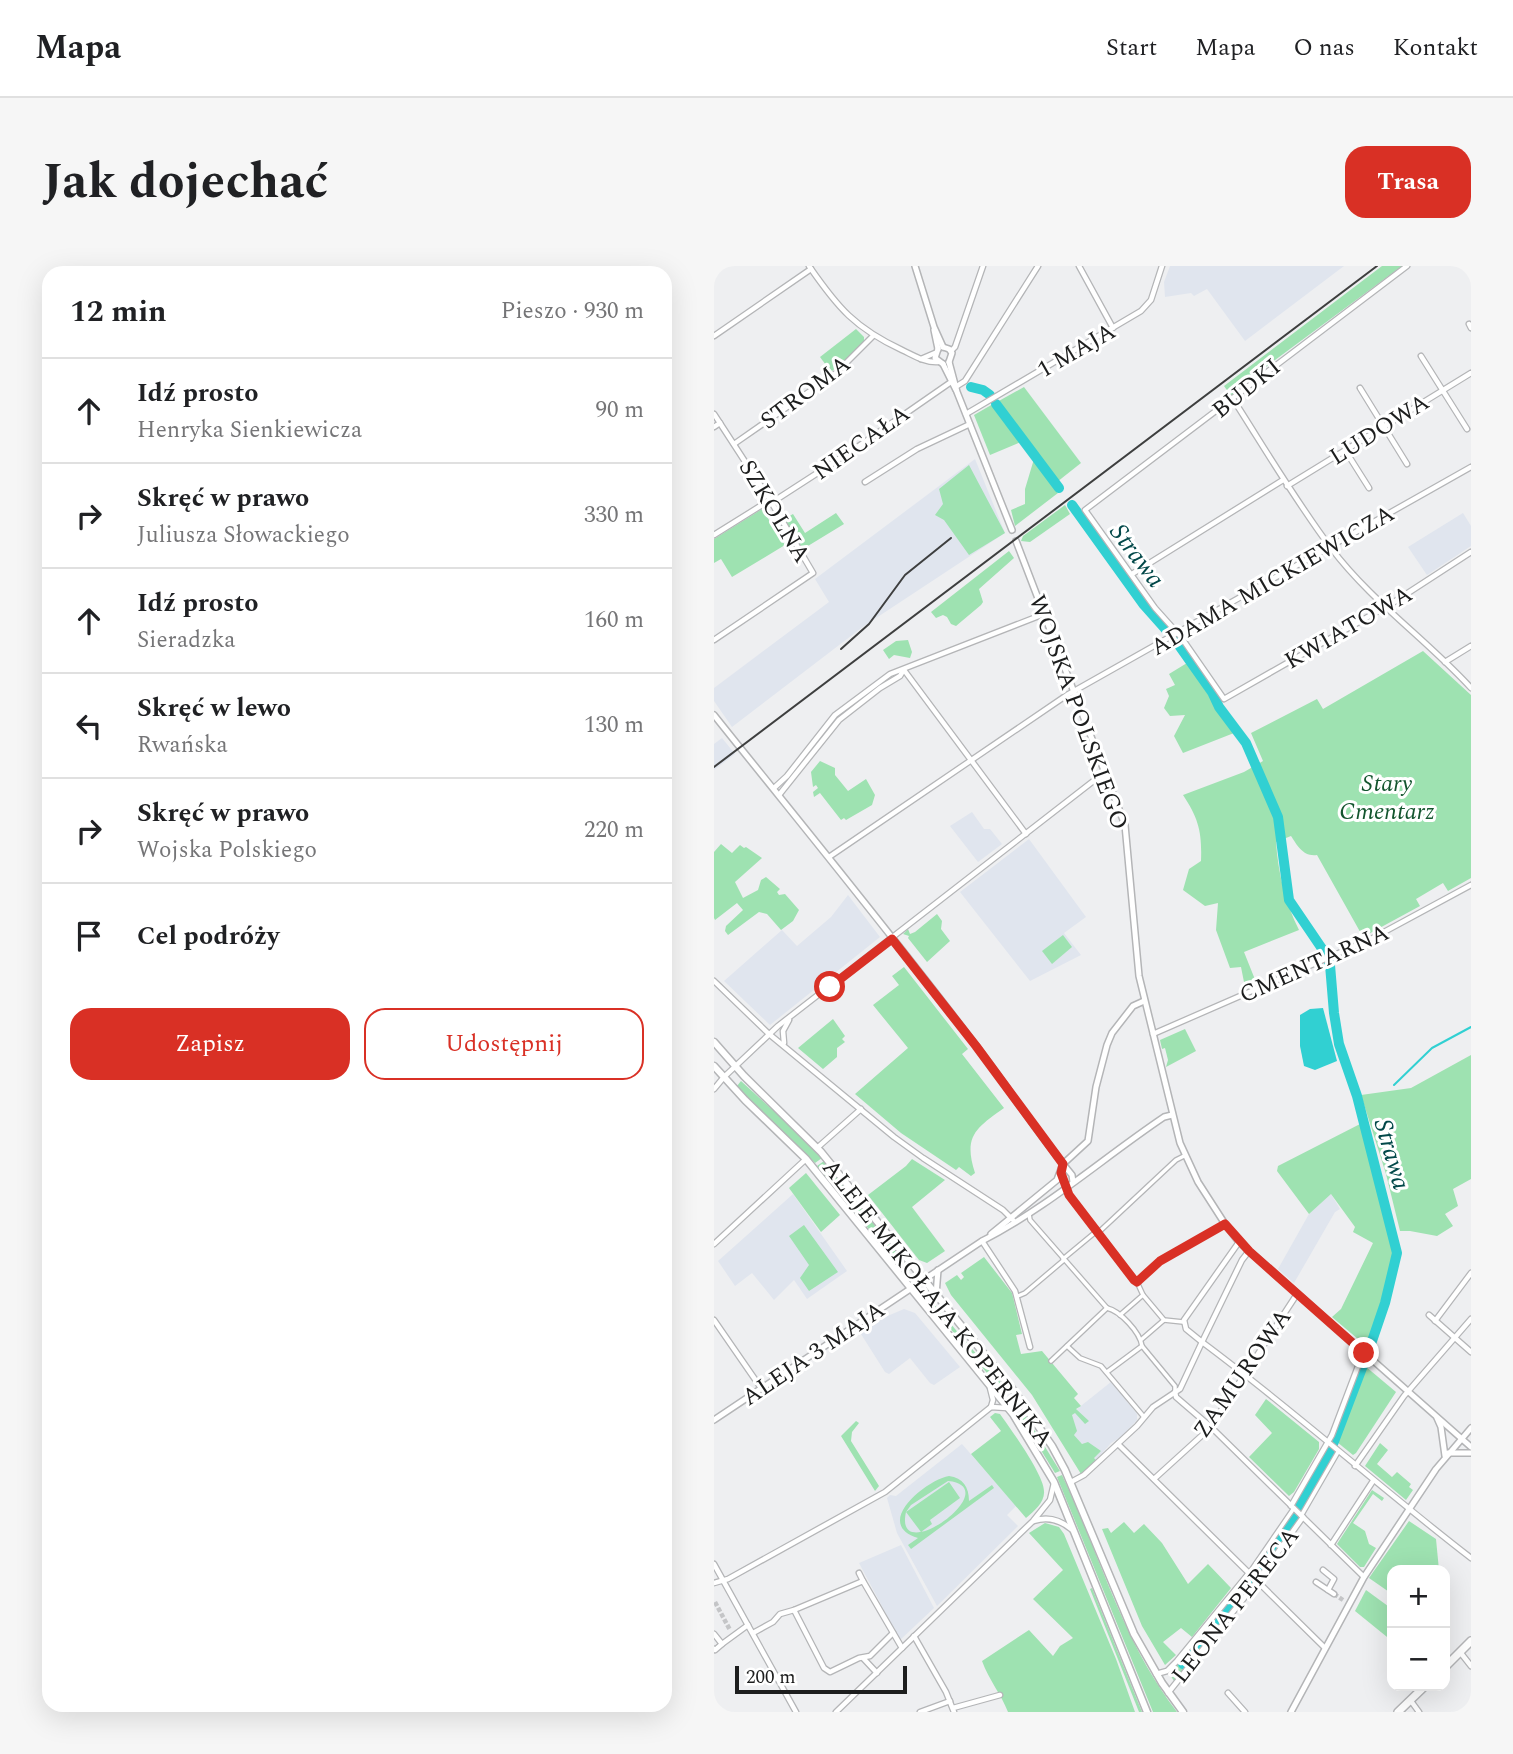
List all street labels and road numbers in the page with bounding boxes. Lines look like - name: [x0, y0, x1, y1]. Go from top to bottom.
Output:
- street label: 1 MAJA: [1031, 314, 1122, 388]
- street label: STROMA: [753, 347, 858, 439]
- street label: BUDKI: [1204, 350, 1289, 428]
- street label: LUDOWA: [1322, 385, 1437, 475]
- street label: NIECAŁA: [806, 396, 918, 490]
- street label: SZKOLNA: [729, 453, 819, 570]
- street label: ADAMA MICKIEWICZA: [1144, 496, 1401, 666]
- street label: KWIATOWA: [1278, 577, 1419, 679]
- street label: WOJSKA POLSKIEGO: [1019, 590, 1137, 835]
- street label: CMENTARNA: [1234, 915, 1395, 1013]
- street label: ALEJE MIKOŁAJA KOPERNIKA: [813, 1152, 1062, 1456]
- street label: ALEJA 3 MAJA: [735, 1292, 893, 1415]
- street label: ZAMUROWA: [1185, 1301, 1301, 1446]
- street label: LEONA PERECA: [1163, 1520, 1308, 1691]

